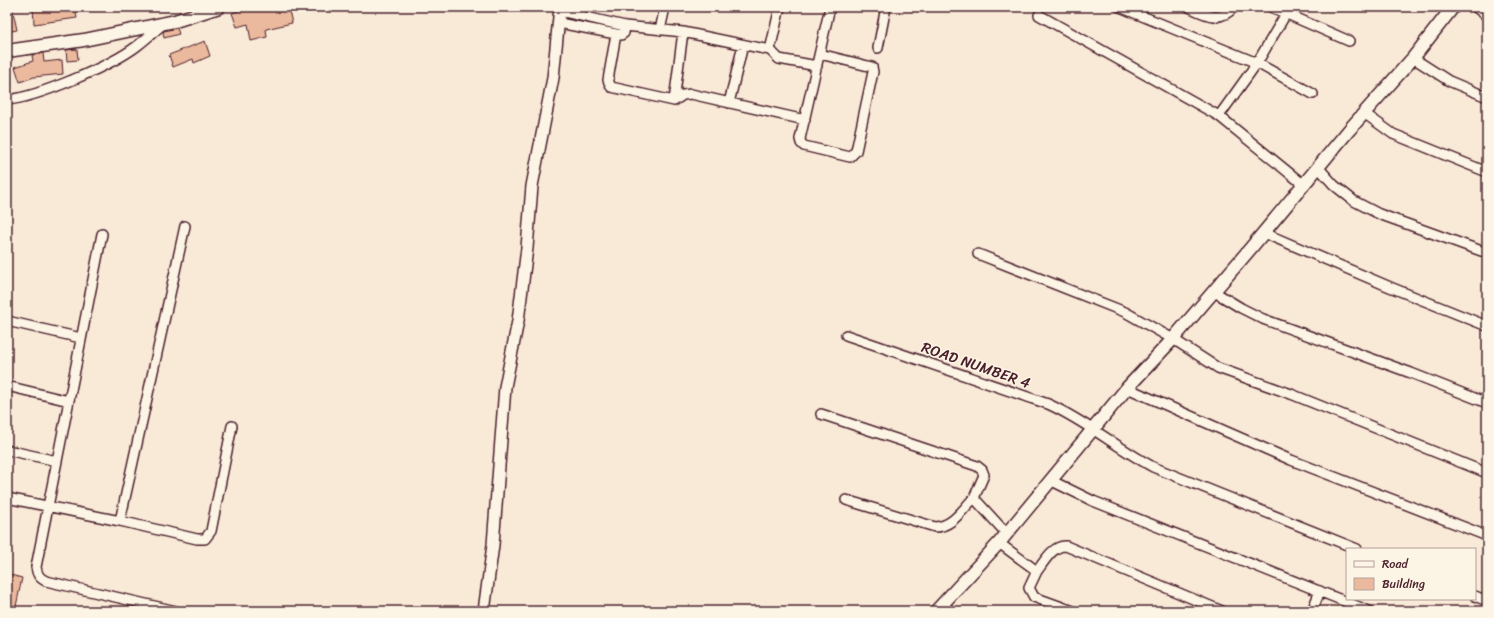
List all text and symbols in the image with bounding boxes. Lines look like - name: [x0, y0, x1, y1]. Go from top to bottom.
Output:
- street label: ROAD NUMBER 4: [918, 334, 1034, 396]
- legend: [1346, 548, 1476, 600]
- text: Road: [1382, 553, 1409, 575]
- text: Building: [1382, 573, 1425, 595]

